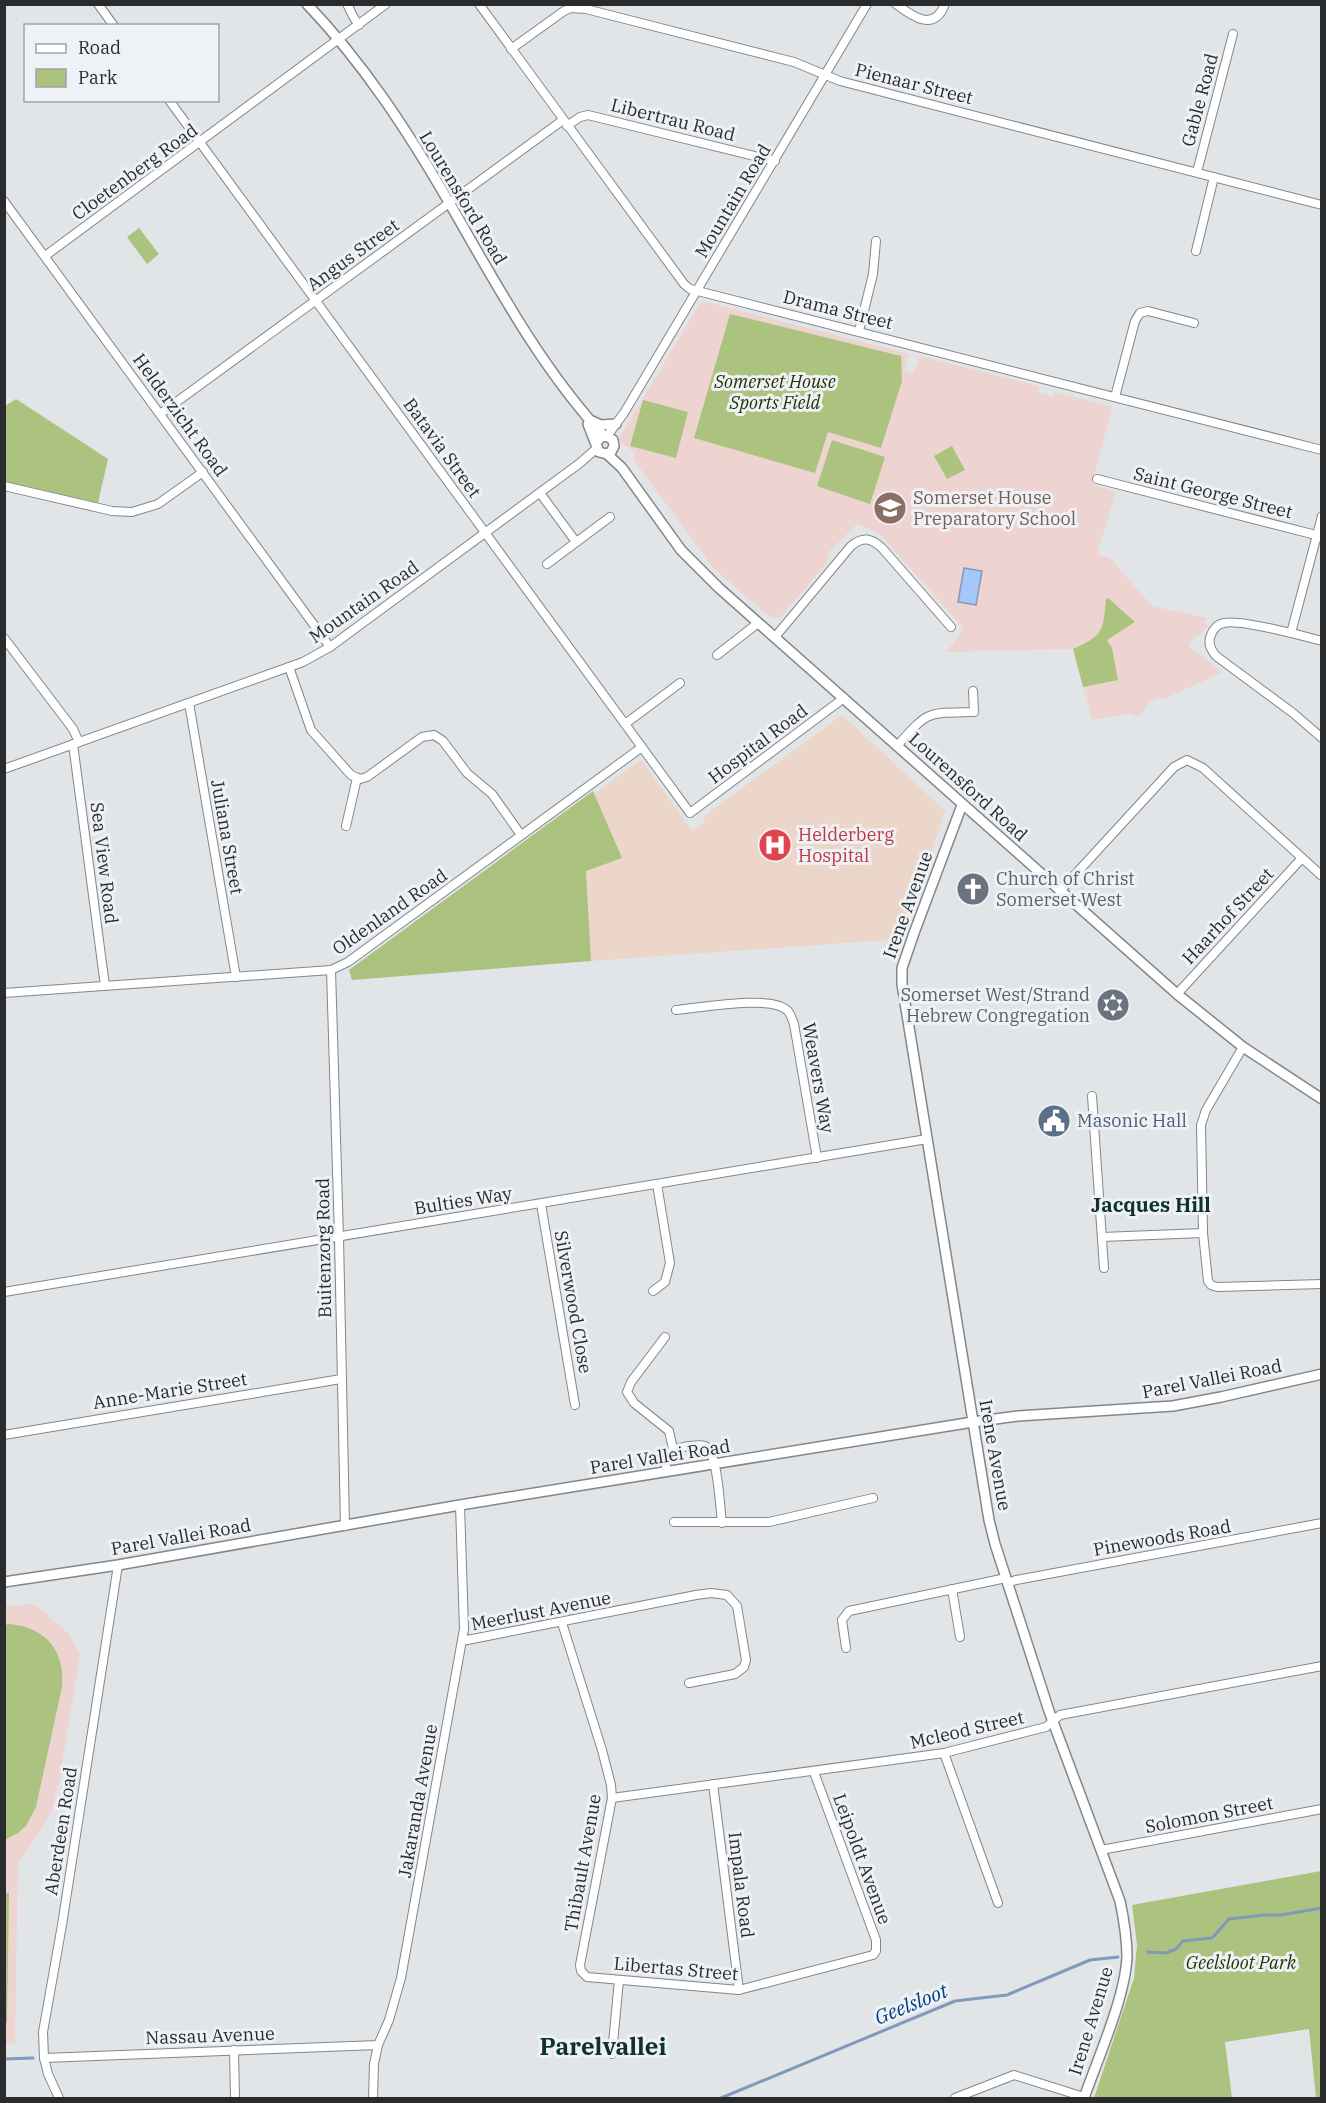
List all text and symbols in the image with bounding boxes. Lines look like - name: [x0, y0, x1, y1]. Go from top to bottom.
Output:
- legend: [24, 24, 219, 102]
- text: Road: [78, 36, 121, 59]
- street label: Gable Road: [1176, 51, 1223, 149]
- street label: Pienaar Street: [853, 58, 975, 109]
- text: Park: [78, 66, 118, 89]
- street label: Libertrau Road: [609, 93, 738, 146]
- street label: Cloetenberg Road: [67, 118, 202, 225]
- street label: Lourensford Road: [414, 127, 512, 269]
- street label: Mountain Road: [690, 140, 776, 262]
- street label: Angus Street: [302, 213, 403, 296]
- street label: Drama Street: [781, 285, 895, 334]
- street label: Helderzicht Road: [128, 349, 233, 481]
- park label: Somerset House Sports Field: [713, 370, 836, 414]
- street label: Batavia Street: [399, 393, 486, 502]
- street label: Saint George Street: [1131, 462, 1295, 523]
- place label: Somerset House Preparatory School: [913, 486, 1076, 530]
- school or university icon: Somerset House Preparatory School: [872, 490, 908, 526]
- street label: Mountain Road: [304, 555, 423, 648]
- street label: Hospital Road: [703, 699, 812, 788]
- street label: Lourensford Road: [904, 727, 1033, 846]
- street label: Juliana Street: [206, 778, 249, 896]
- street label: Sea View Road: [86, 801, 123, 925]
- place label: Helderberg Hospital: [798, 823, 894, 867]
- hospital icon: Helderberg Hospital: [757, 827, 793, 863]
- street label: Irene Avenue: [877, 848, 938, 962]
- street label: Haarhof Street: [1177, 862, 1278, 969]
- street label: Oldenland Road: [328, 863, 452, 960]
- place label: Church of Christ Somerset West: [996, 867, 1135, 911]
- church icon: Church of Christ Somerset West: [955, 871, 991, 907]
- place label: Somerset West/Strand Hebrew Congregation: [900, 983, 1090, 1027]
- synagogue icon: Somerset West/Strand Hebrew Congregation: [1095, 987, 1131, 1023]
- street label: Weavers Way: [797, 1021, 840, 1135]
- public building icon: Masonic Hall: [1036, 1103, 1072, 1139]
- place label: Masonic Hall: [1077, 1109, 1187, 1132]
- street label: Buitenzorg Road: [311, 1178, 336, 1318]
- street label: Bulties Way: [412, 1181, 514, 1220]
- district label: Jacques Hill: [1091, 1191, 1211, 1218]
- street label: Silverwood Close: [550, 1229, 597, 1375]
- street label: Parel Vallei Road: [1140, 1354, 1284, 1403]
- street label: Anne-Marie Street: [91, 1367, 249, 1414]
- street label: Irene Avenue: [974, 1398, 1017, 1512]
- street label: Parel Vallei Road: [588, 1434, 732, 1479]
- street label: Parel Vallei Road: [109, 1513, 253, 1560]
- street label: Pinewoods Road: [1091, 1514, 1233, 1561]
- street label: Meerlust Avenue: [469, 1586, 613, 1635]
- street label: Mcleod Street: [908, 1705, 1026, 1754]
- street label: Jakaranda Avenue: [393, 1722, 442, 1880]
- street label: Aberdeen Road: [39, 1765, 82, 1897]
- street label: Leipoldt Avenue: [828, 1790, 897, 1927]
- street label: Solomon Street: [1143, 1791, 1275, 1838]
- street label: Thibault Avenue: [559, 1792, 606, 1934]
- street label: Impala Road: [724, 1831, 759, 1939]
- park label: Geelsloot Park: [1186, 1951, 1297, 1974]
- street label: Libertas Street: [613, 1952, 739, 1985]
- street label: Irene Avenue: [1063, 1964, 1118, 2078]
- water label: Geelsloot: [870, 1976, 952, 2030]
- street label: Nassau Avenue: [145, 2022, 275, 2049]
- district label: Parelvallei: [539, 2030, 667, 2062]

